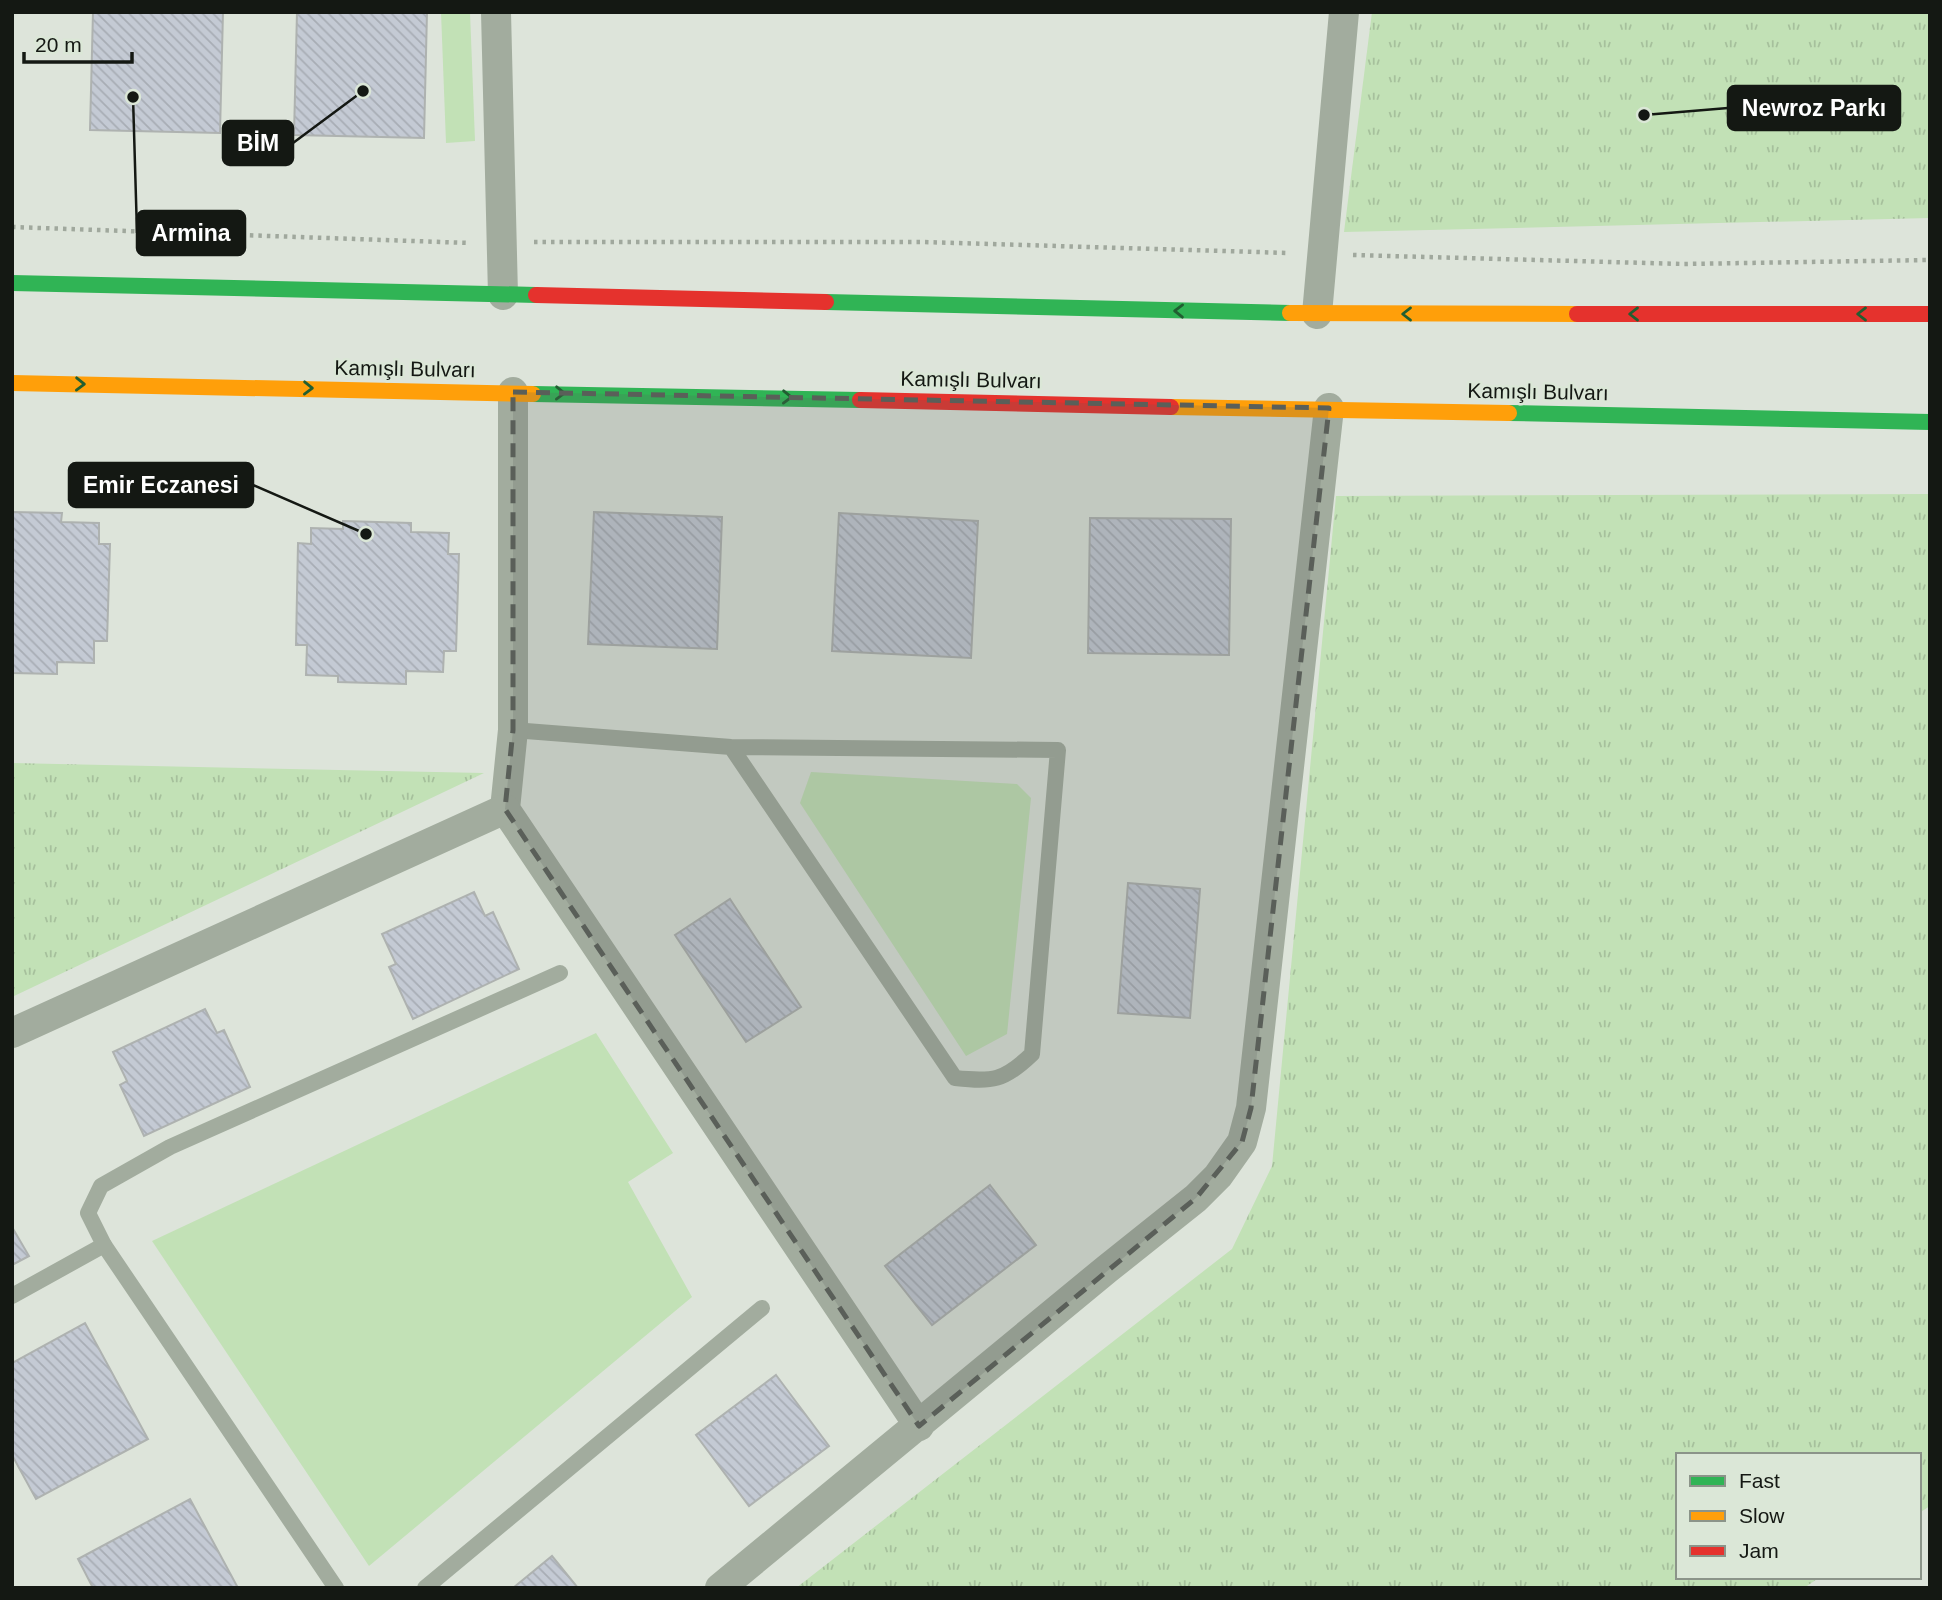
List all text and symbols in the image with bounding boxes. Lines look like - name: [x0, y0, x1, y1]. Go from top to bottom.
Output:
- scale bar: [24, 21, 133, 65]
- text: 20 m: [35, 33, 82, 56]
- callout: Newroz Parkı: [1728, 86, 1900, 130]
- text: Newroz Parkı: [1742, 95, 1886, 121]
- callout: BİM: [223, 121, 293, 165]
- text: BİM: [237, 130, 279, 156]
- callout: Armina: [137, 211, 245, 255]
- text: Armina: [151, 220, 231, 246]
- one-way arrow: [1173, 303, 1184, 319]
- one-way arrow: [1401, 306, 1411, 322]
- one-way arrow: [1628, 306, 1639, 322]
- one-way arrow: [1856, 306, 1866, 322]
- street label: Kamışlı Bulvarı: [334, 356, 476, 381]
- street label: Kamışlı Bulvarı: [900, 367, 1042, 392]
- one-way arrow: [76, 376, 86, 392]
- street label: Kamışlı Bulvarı: [1467, 379, 1609, 404]
- one-way arrow: [303, 380, 314, 396]
- one-way arrow: [555, 385, 566, 400]
- one-way arrow: [783, 389, 793, 405]
- callout: Emir Eczanesi: [69, 463, 253, 507]
- text: Emir Eczanesi: [83, 472, 239, 498]
- legend: [1676, 1453, 1921, 1579]
- text: Fast: [1739, 1469, 1780, 1492]
- text: Slow: [1739, 1504, 1785, 1527]
- text: Jam: [1739, 1539, 1779, 1562]

